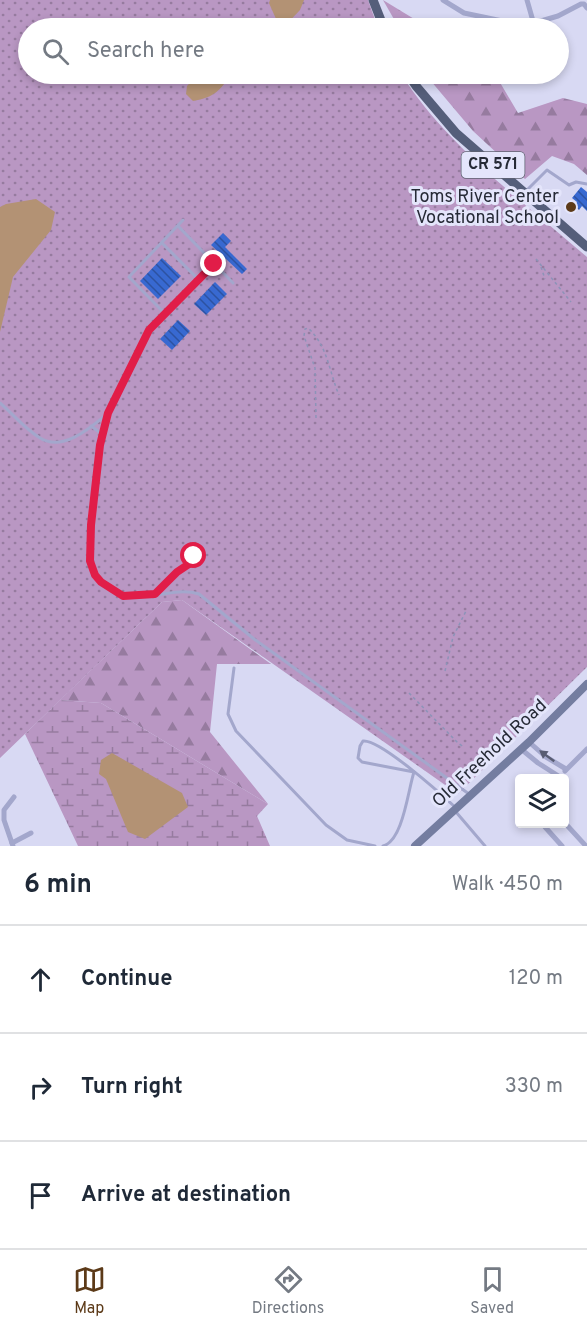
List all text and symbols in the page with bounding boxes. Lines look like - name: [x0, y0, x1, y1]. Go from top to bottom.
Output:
- search box: [18, 18, 569, 84]
- icon: search: [39, 35, 72, 68]
- text: Search here: [87, 38, 205, 65]
- road number: CR 571: [462, 152, 524, 178]
- place label: Toms River Center Vocational School: [411, 186, 559, 230]
- marker: Toms River Center Vocational School: [564, 200, 578, 214]
- route end: [200, 250, 226, 276]
- route start: [180, 542, 206, 568]
- street label: Old Freehold Road: [428, 695, 552, 813]
- one-way arrow: [539, 750, 555, 762]
- map controls: [515, 774, 569, 828]
- button: layers: [515, 774, 569, 828]
- text: 6 min: [24, 869, 92, 902]
- text: Walk · 450 m: [452, 872, 563, 898]
- icon: ahead: [24, 963, 57, 996]
- text: Continue: [81, 966, 172, 993]
- text: 120 m: [509, 966, 563, 992]
- icon: right: [24, 1071, 57, 1104]
- text: Turn right: [81, 1074, 183, 1101]
- text: 330 m: [505, 1074, 563, 1100]
- icon: arrive: [24, 1179, 57, 1212]
- text: Arrive at destination: [81, 1182, 291, 1209]
- tab: Map: [73, 1263, 106, 1319]
- tab: Directions: [252, 1263, 324, 1319]
- tab: Saved: [470, 1263, 514, 1319]

